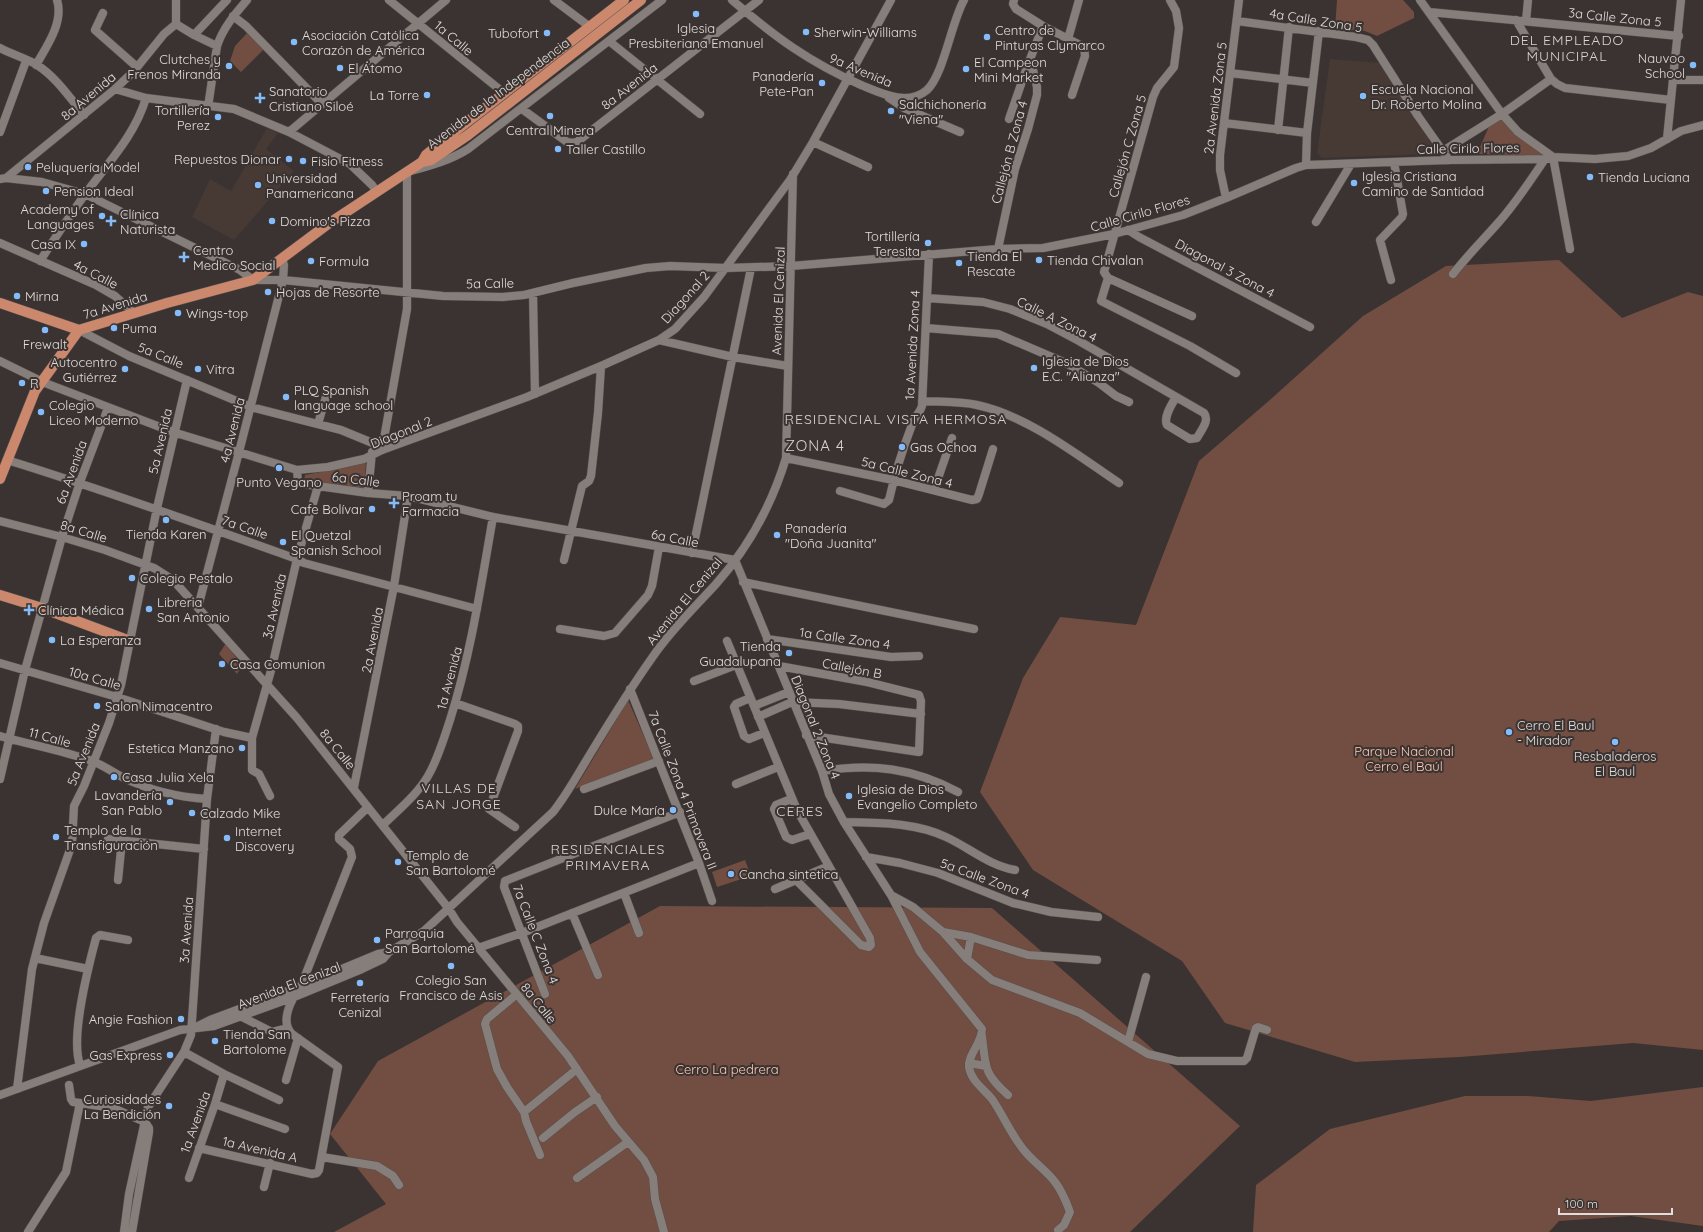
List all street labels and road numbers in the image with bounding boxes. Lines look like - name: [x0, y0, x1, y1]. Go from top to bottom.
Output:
- street label: 3a Calle Zona 5: [1568, 4, 1662, 30]
- street label: 4a Calle Zona 5: [1269, 5, 1363, 35]
- street label: 1a Calle: [431, 17, 477, 59]
- street label: Avenida de la Independencia: [424, 34, 572, 152]
- street label: 2a Avenida Zona 5: [1200, 41, 1230, 155]
- street label: 9a Avenida: [827, 50, 895, 90]
- street label: 8a Avenida: [598, 59, 660, 113]
- street label: 8a Avenida: [57, 68, 119, 124]
- street label: Callejón C Zona 5: [1105, 93, 1149, 199]
- street label: Callejón B Zona 4: [988, 99, 1030, 205]
- street label: Calle Cirilo Flores: [1417, 139, 1519, 157]
- street label: Calle Cirilo Flores: [1088, 191, 1192, 235]
- street label: Diagonal 3 Zona 4: [1173, 235, 1277, 301]
- street label: Avenida El Cenizal: [768, 246, 788, 356]
- street label: 4a Calle: [71, 256, 121, 292]
- street label: Diagonal 2: [657, 268, 713, 326]
- street label: 5a Calle: [466, 275, 514, 291]
- street label: 7a Avenida: [81, 288, 149, 322]
- street label: 1a Avenida Zona 4: [901, 290, 923, 400]
- street label: Calle A Zona 4: [1014, 293, 1100, 345]
- street label: 5a Calle: [136, 339, 186, 371]
- street label: 4a Avenida: [216, 396, 248, 464]
- street label: 5a Avenida: [145, 407, 175, 475]
- street label: Diagonal 2: [368, 412, 434, 452]
- street label: 6a Avenida: [52, 438, 90, 506]
- street label: 5a Calle Zona 4: [860, 453, 954, 491]
- street label: 6a Calle: [331, 468, 381, 490]
- street label: 7a Calle: [220, 512, 270, 542]
- street label: 8a Calle: [59, 516, 109, 546]
- street label: 6a Calle: [650, 526, 700, 550]
- street label: Avenida El Cenizal: [643, 554, 725, 648]
- street label: 3a Avenida: [259, 572, 289, 640]
- street label: 2a Avenida: [358, 606, 386, 674]
- street label: 1a Calle Zona 4: [799, 624, 891, 652]
- street label: 1a Avenida: [433, 645, 465, 711]
- street label: Callejón B: [821, 654, 883, 682]
- street label: 10a Calle: [67, 663, 123, 693]
- street label: Diagonal 2 Zona 4: [788, 673, 844, 781]
- street label: 7a Calle Zona 4 Primavera II: [645, 708, 721, 872]
- street label: 5a Avenida: [63, 720, 103, 788]
- street label: 11 Calle: [27, 724, 73, 750]
- street label: 8a Calle: [317, 725, 359, 773]
- street label: 5a Calle Zona 4: [938, 854, 1032, 902]
- street label: 7a Calle C Zona 4: [510, 882, 562, 986]
- street label: 3a Avenida: [176, 896, 196, 964]
- street label: Avenida El Cenizal: [235, 958, 343, 1012]
- street label: 8a Calle: [518, 979, 560, 1027]
- street label: 1a Avenida: [176, 1089, 214, 1155]
- street label: 1a Avenida A: [221, 1133, 300, 1166]

